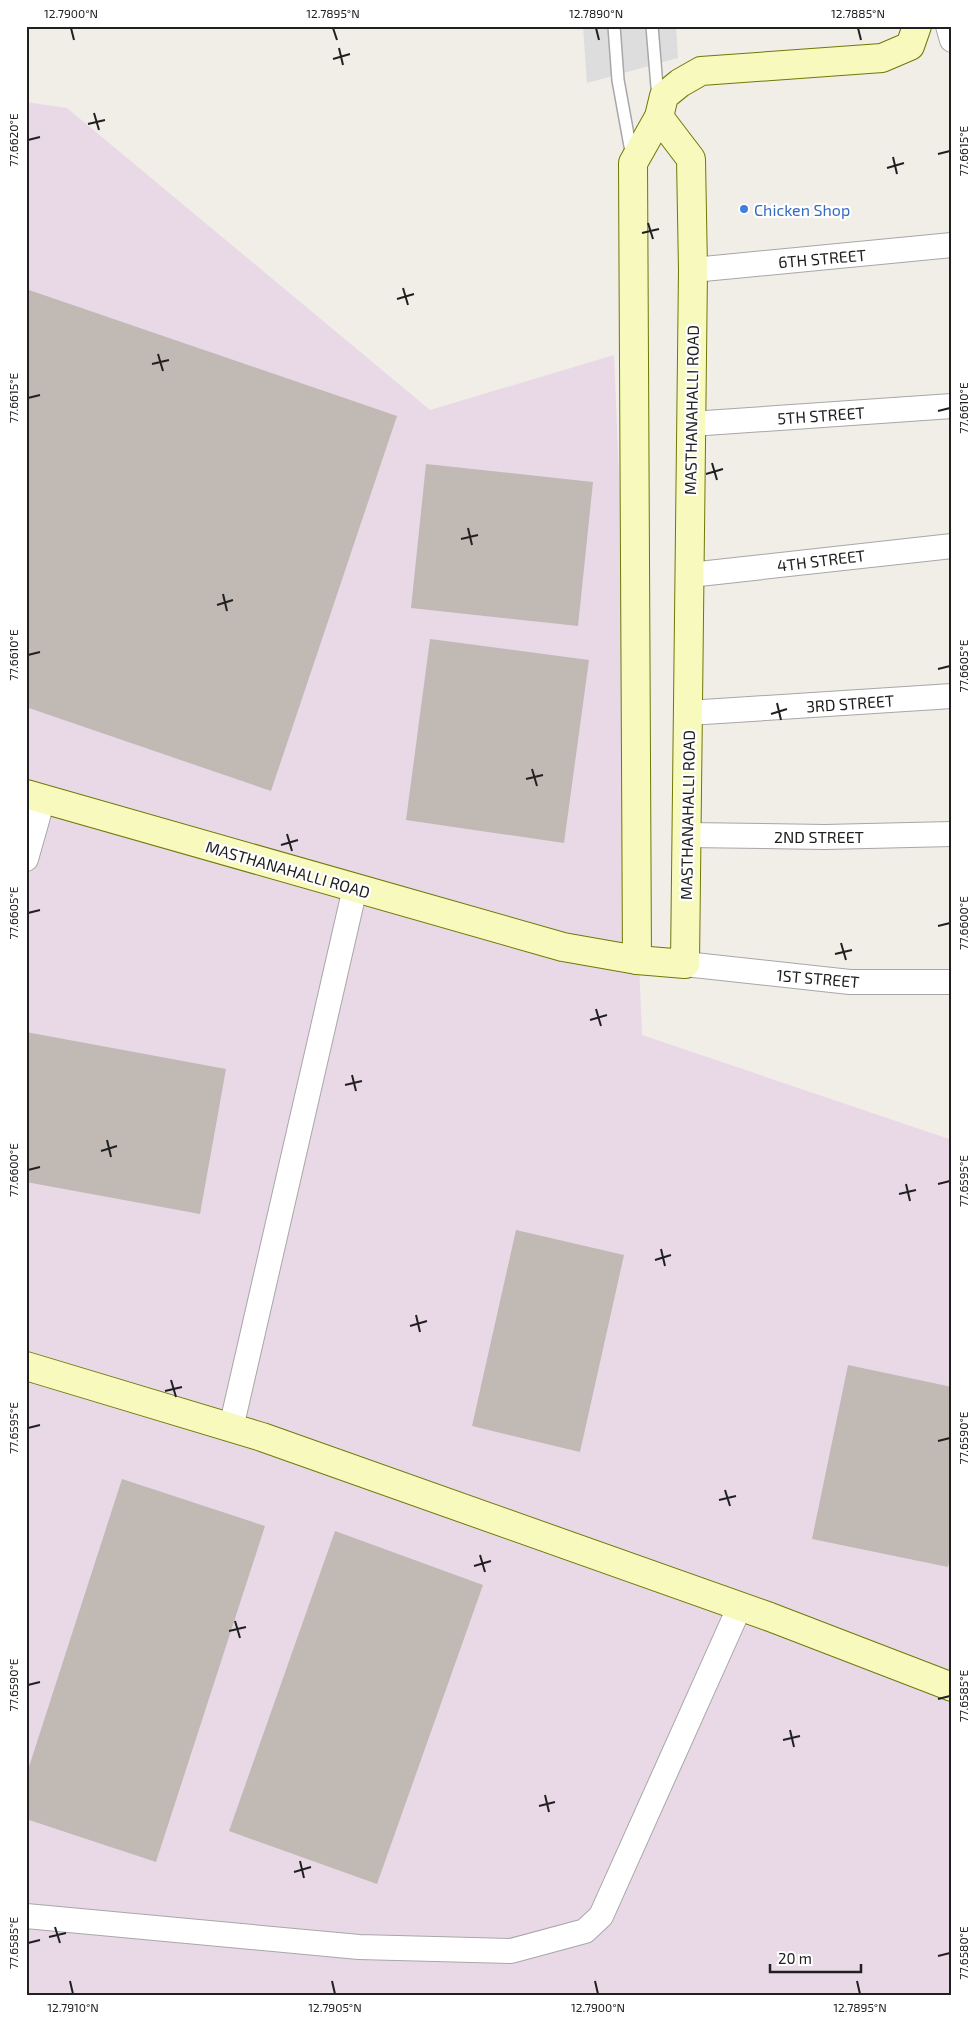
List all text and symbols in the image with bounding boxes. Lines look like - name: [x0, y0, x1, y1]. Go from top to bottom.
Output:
- text: 12.7900°N: [44, 6, 98, 20]
- text: 12.7895°N: [306, 6, 360, 20]
- text: 12.7890°N: [569, 6, 623, 20]
- text: 12.7885°N: [831, 6, 885, 20]
- text: 77.6620°E: [6, 113, 20, 167]
- text: 77.6615°E: [956, 125, 970, 176]
- place label: Chicken Shop: [754, 200, 850, 219]
- marker: Chicken Shop: [738, 203, 750, 215]
- street label: 6TH STREET: [777, 245, 867, 271]
- street label: MASTHANAHALLI ROAD: [680, 325, 702, 495]
- text: 77.6615°E: [6, 372, 20, 423]
- text: 77.6610°E: [956, 382, 970, 434]
- street label: 5TH STREET: [777, 402, 865, 428]
- street label: 4TH STREET: [776, 545, 866, 575]
- text: 77.6610°E: [6, 629, 20, 681]
- text: 77.6605°E: [956, 639, 970, 692]
- street label: 3RD STREET: [805, 690, 895, 716]
- street label: MASTHANAHALLI ROAD: [676, 730, 698, 900]
- street label: 2ND STREET: [774, 827, 864, 846]
- street label: MASTHANAHALLI ROAD: [204, 836, 372, 902]
- text: 77.6605°E: [6, 886, 20, 939]
- text: 77.6600°E: [956, 896, 970, 950]
- street label: 1ST STREET: [776, 965, 860, 991]
- text: 77.6600°E: [6, 1143, 20, 1197]
- text: 77.6595°E: [956, 1155, 970, 1207]
- text: 77.6595°E: [6, 1402, 20, 1454]
- text: 77.6590°E: [956, 1411, 970, 1464]
- text: 77.6590°E: [6, 1658, 20, 1711]
- text: 77.6585°E: [956, 1669, 970, 1722]
- text: 77.6585°E: [6, 1916, 20, 1969]
- text: 77.6580°E: [956, 1926, 970, 1980]
- scale bar: [770, 1941, 862, 1973]
- text: 20 m: [778, 1949, 812, 1967]
- text: 12.7910°N: [47, 2000, 99, 2014]
- text: 12.7905°N: [308, 2000, 362, 2014]
- text: 12.7900°N: [571, 2000, 625, 2014]
- text: 12.7895°N: [833, 2000, 887, 2014]

